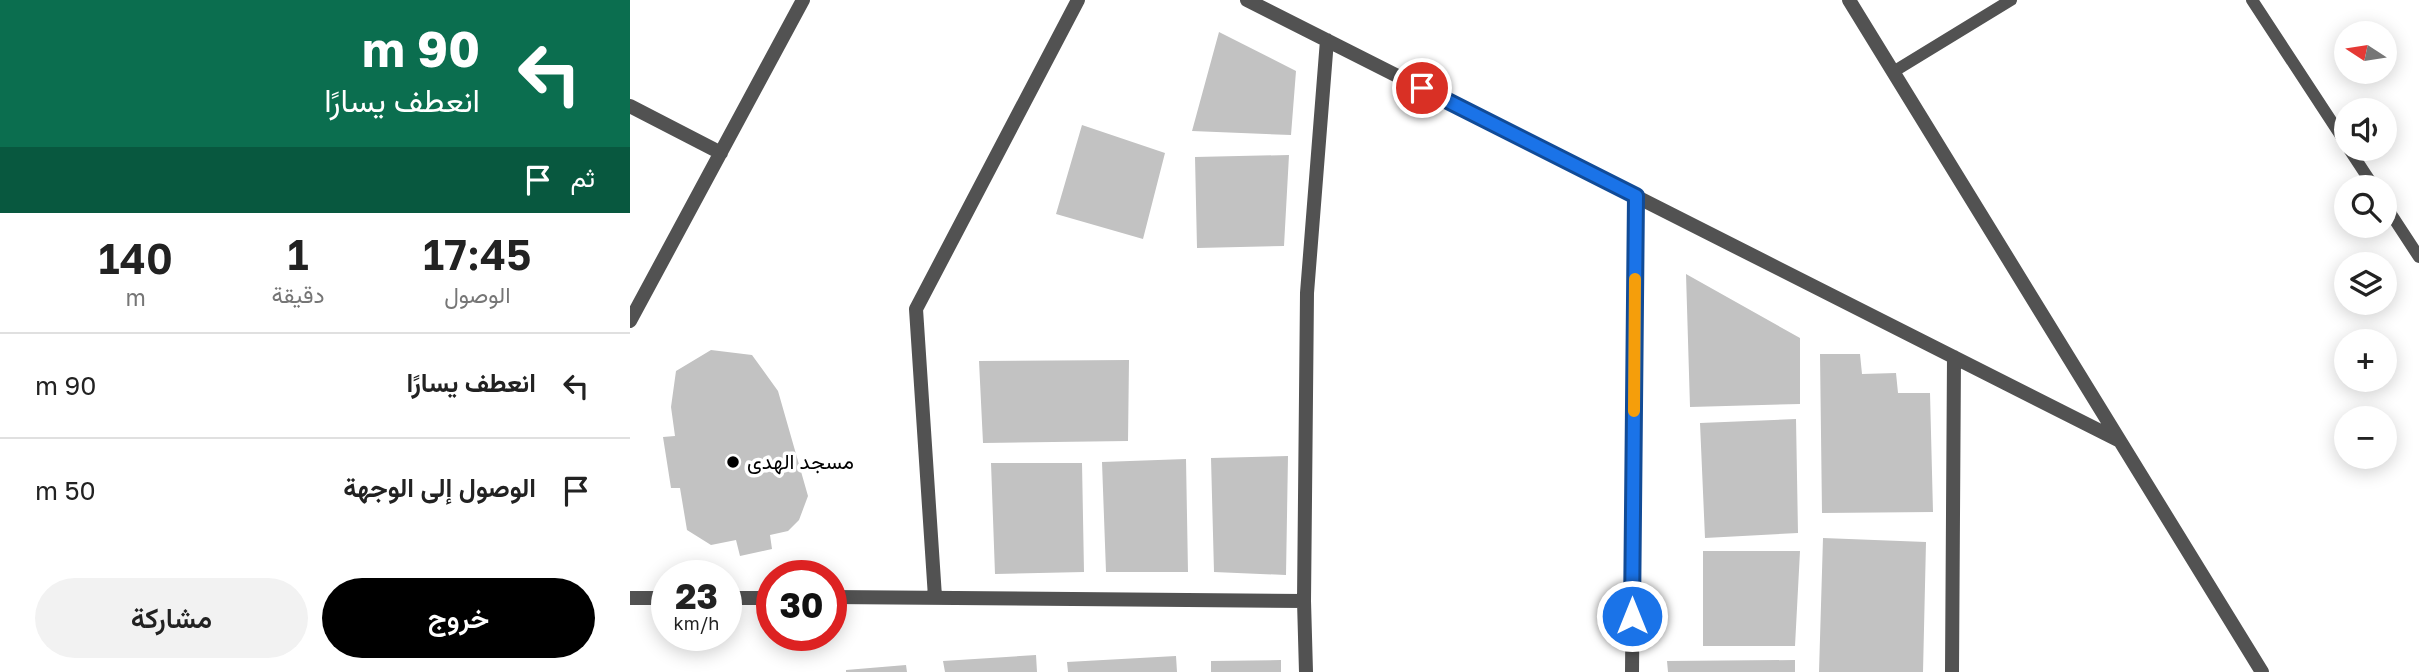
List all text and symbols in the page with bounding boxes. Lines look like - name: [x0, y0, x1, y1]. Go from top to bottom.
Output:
- text: 90 m: [362, 19, 480, 78]
- north arrow: [2334, 21, 2398, 84]
- map controls: [2334, 21, 2397, 469]
- icon: left: [504, 28, 595, 119]
- pin: [1392, 58, 1452, 118]
- icon: arrive: [1403, 69, 1441, 107]
- text: انعطف يسارًا: [324, 81, 480, 119]
- button: sound: [2334, 98, 2397, 161]
- icon: arrive: [519, 161, 557, 199]
- text: ثم: [571, 162, 595, 193]
- button: search: [2334, 175, 2397, 238]
- text: 1: [287, 229, 309, 279]
- text: 17:45: [423, 229, 532, 279]
- text: 140: [99, 233, 173, 283]
- button: layers: [2334, 252, 2397, 315]
- text: دقيقة: [271, 280, 325, 308]
- text: الوصول: [444, 280, 511, 308]
- text: m: [126, 283, 146, 311]
- button: +: [2334, 329, 2397, 392]
- text: انعطف يسارًا: [406, 367, 536, 398]
- icon: left: [557, 367, 595, 405]
- text: 90 m: [35, 370, 96, 401]
- button: −: [2334, 406, 2397, 469]
- place label: مسجد الهدى: [747, 448, 854, 475]
- marker: مسجد الهدى: [725, 454, 741, 470]
- text: الوصول إلى الوجهة: [343, 472, 536, 503]
- icon: arrive: [557, 472, 595, 510]
- text: 50 m: [35, 475, 96, 506]
- speed limit sign: 30: [756, 560, 847, 651]
- text: 23: [675, 575, 718, 617]
- button: مشاركة: [35, 578, 308, 658]
- button: خروج: [322, 578, 595, 658]
- position arrow: [1595, 579, 1669, 653]
- text: km/h: [674, 612, 719, 634]

